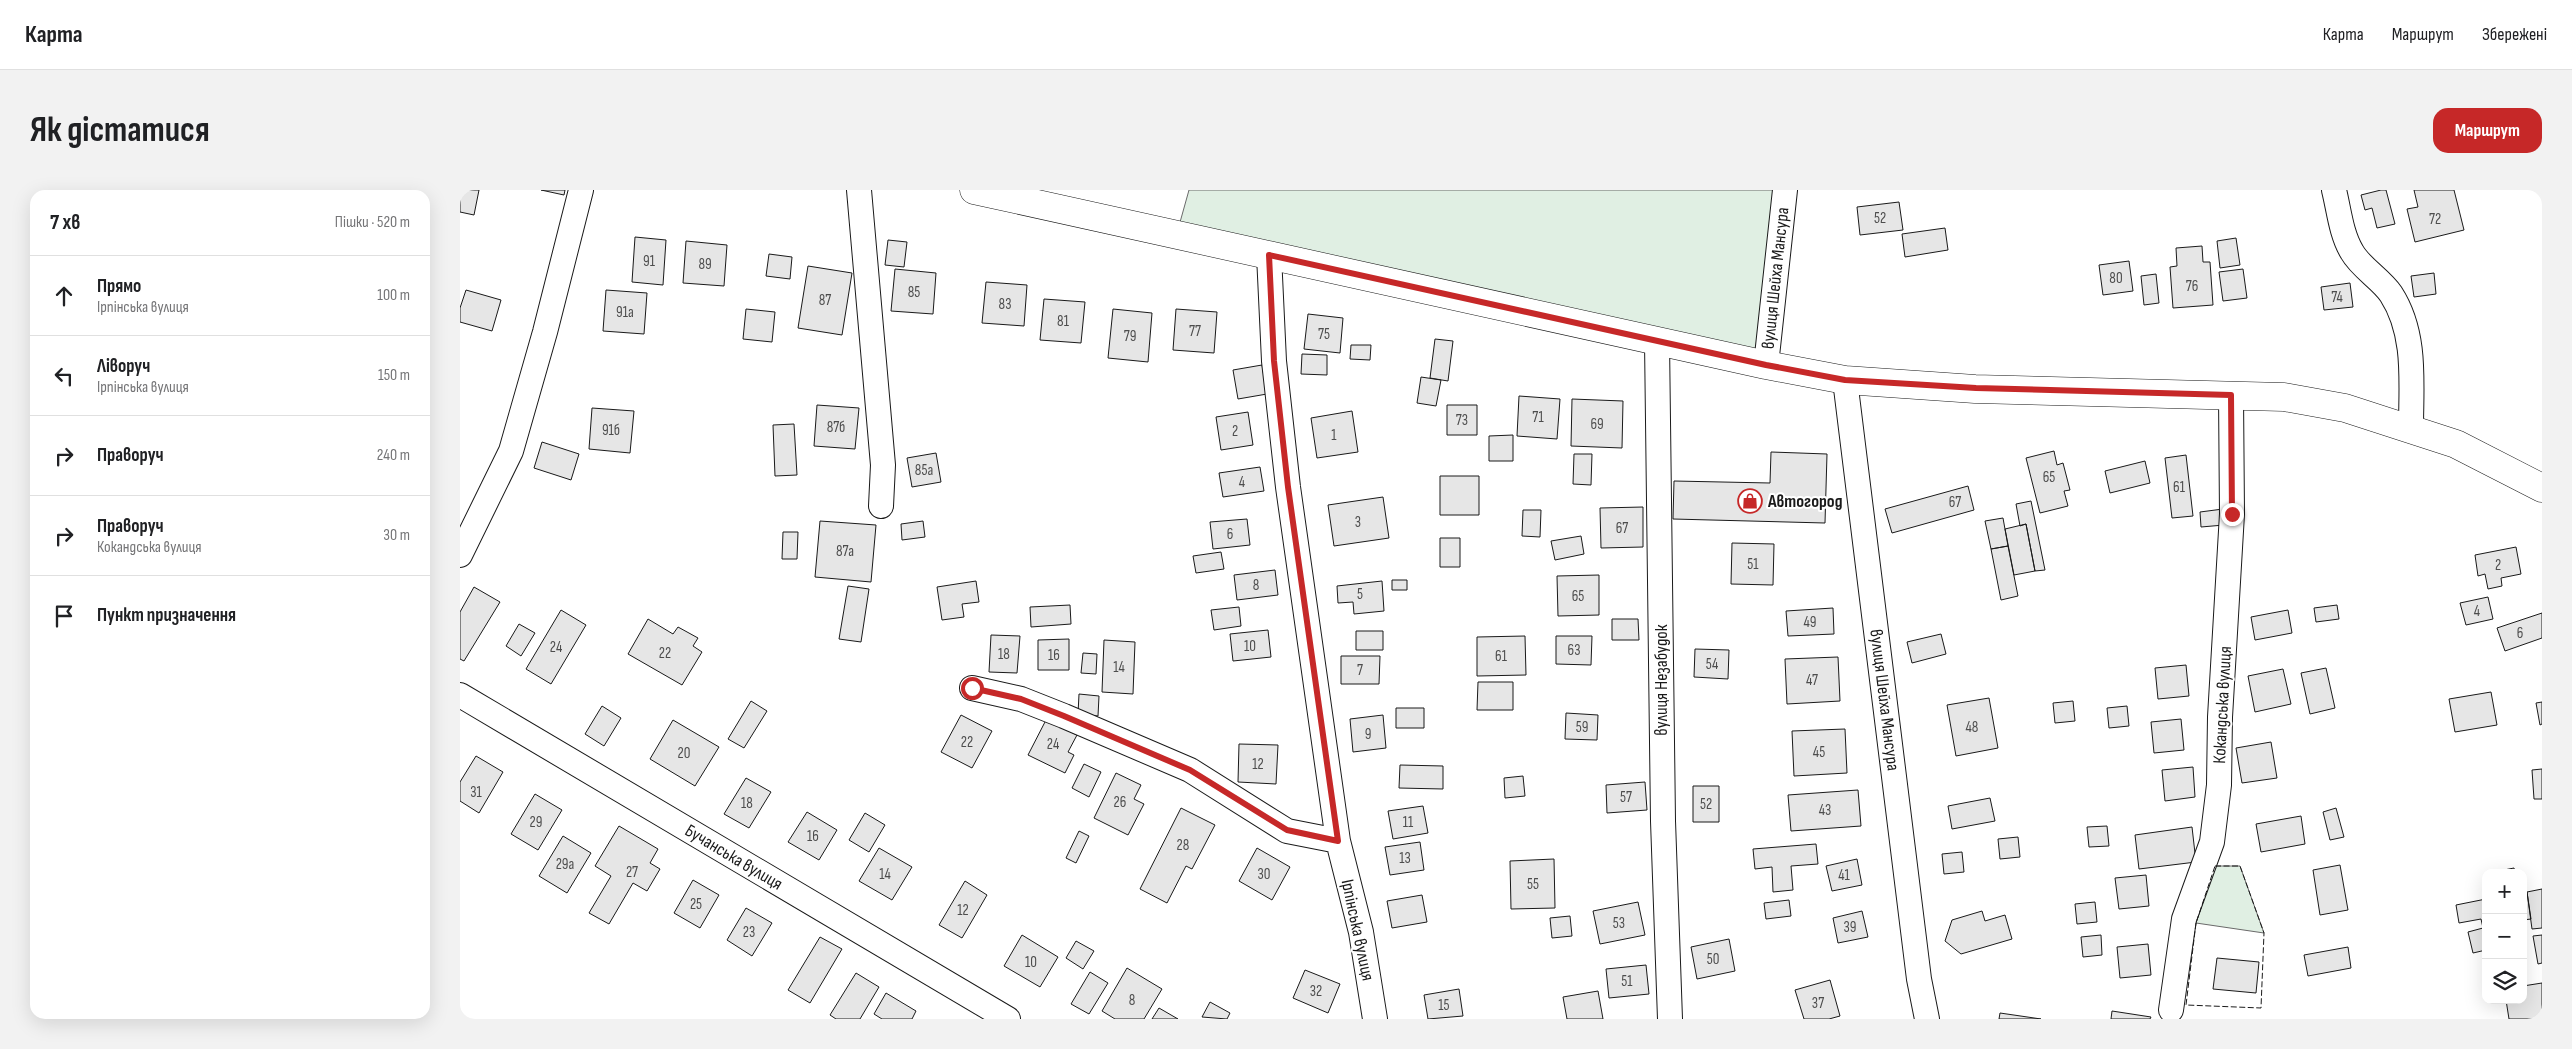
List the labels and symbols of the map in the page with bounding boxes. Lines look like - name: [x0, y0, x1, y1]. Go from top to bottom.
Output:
- street label: вулиця Шейха Мансура: [1758, 206, 1793, 350]
- house number: 52: [1874, 209, 1886, 228]
- house number: 72: [2429, 210, 2441, 229]
- house number: 91: [643, 252, 656, 271]
- house number: 89: [698, 255, 712, 274]
- house number: 80: [2109, 269, 2123, 288]
- house number: 76: [2186, 277, 2198, 296]
- house number: 85: [908, 283, 920, 302]
- house number: 74: [2331, 288, 2343, 307]
- house number: 87: [819, 291, 831, 310]
- house number: 83: [999, 295, 1011, 314]
- house number: 91а: [616, 303, 634, 322]
- house number: 81: [1057, 312, 1070, 331]
- house number: 77: [1189, 322, 1201, 341]
- house number: 75: [1318, 325, 1330, 344]
- house number: 79: [1124, 327, 1136, 346]
- house number: 71: [1532, 408, 1544, 427]
- house number: 73: [1456, 411, 1468, 430]
- house number: 69: [1590, 415, 1604, 434]
- house number: 87б: [827, 418, 845, 437]
- house number: 91б: [602, 421, 620, 440]
- house number: 2: [1232, 422, 1238, 441]
- house number: 1: [1331, 426, 1337, 445]
- house number: 85а: [915, 461, 933, 480]
- house number: 65: [2043, 468, 2055, 487]
- house number: 4: [1239, 473, 1245, 492]
- house number: 61: [2173, 478, 2186, 497]
- shop icon: Автогород: [1737, 488, 1763, 514]
- place label: Автогород: [1767, 491, 1842, 512]
- house number: 67: [1949, 493, 1961, 512]
- route end: [2221, 503, 2244, 526]
- house number: 3: [1355, 513, 1361, 532]
- house number: 67: [1616, 519, 1628, 538]
- house number: 6: [1227, 525, 1233, 544]
- house number: 87а: [836, 542, 854, 561]
- house number: 51: [1747, 555, 1759, 574]
- house number: 2: [2495, 556, 2501, 575]
- house number: 8: [1253, 576, 1259, 595]
- house number: 5: [1357, 585, 1363, 604]
- house number: 65: [1572, 587, 1584, 606]
- house number: 4: [2474, 602, 2480, 621]
- house number: 49: [1804, 613, 1816, 632]
- street label: вулиця Незабудок: [1651, 624, 1672, 736]
- house number: 6: [2517, 624, 2523, 643]
- street label: вулиця Шейха Мансура: [1865, 628, 1904, 772]
- house number: 10: [1244, 637, 1256, 656]
- house number: 24: [550, 638, 562, 657]
- house number: 63: [1568, 641, 1580, 660]
- house number: 22: [659, 644, 671, 663]
- house number: 18: [998, 645, 1010, 664]
- house number: 16: [1048, 646, 1060, 665]
- street label: Кокандська вулиця: [2209, 646, 2236, 764]
- house number: 61: [1495, 647, 1508, 666]
- house number: 54: [1706, 655, 1718, 674]
- house number: 14: [1113, 658, 1125, 677]
- house number: 7: [1357, 661, 1363, 680]
- house number: 47: [1806, 671, 1818, 690]
- route start: [961, 677, 984, 700]
- house number: 59: [1576, 718, 1588, 737]
- house number: 48: [1966, 718, 1978, 737]
- house number: 9: [1365, 725, 1371, 744]
- house number: 22: [961, 733, 973, 752]
- house number: 24: [1047, 735, 1059, 754]
- house number: 45: [1813, 743, 1825, 762]
- house number: 20: [678, 744, 690, 763]
- house number: 12: [1252, 755, 1264, 774]
- house number: 31: [470, 783, 483, 802]
- house number: 57: [1620, 788, 1632, 807]
- house number: 26: [1114, 793, 1126, 812]
- house number: 18: [741, 794, 753, 813]
- house number: 52: [1700, 795, 1712, 814]
- house number: 43: [1819, 801, 1831, 820]
- house number: 29: [530, 813, 542, 832]
- house number: 11: [1403, 813, 1414, 832]
- street label: Бучанська вулиця: [681, 820, 786, 895]
- house number: 16: [807, 827, 819, 846]
- house number: 28: [1177, 836, 1189, 855]
- house number: 13: [1399, 849, 1411, 868]
- house number: 29а: [556, 855, 575, 874]
- house number: 27: [626, 863, 638, 882]
- house number: 14: [879, 865, 891, 884]
- house number: 30: [1258, 865, 1270, 884]
- house number: 41: [1838, 866, 1851, 885]
- house number: 55: [1527, 875, 1539, 894]
- street label: Ірпінська вулиця: [1337, 877, 1379, 983]
- house number: 25: [690, 895, 702, 914]
- house number: 12: [957, 901, 969, 920]
- house number: 53: [1613, 914, 1625, 933]
- house number: 39: [1844, 918, 1856, 937]
- house number: 23: [743, 923, 755, 942]
- house number: 50: [1707, 950, 1719, 969]
- house number: 10: [1025, 953, 1037, 972]
- house number: 51: [1621, 972, 1633, 991]
- house number: 32: [1310, 982, 1322, 1001]
- house number: 8: [1129, 991, 1135, 1010]
- house number: 37: [1812, 994, 1824, 1013]
- house number: 15: [1438, 996, 1450, 1015]

